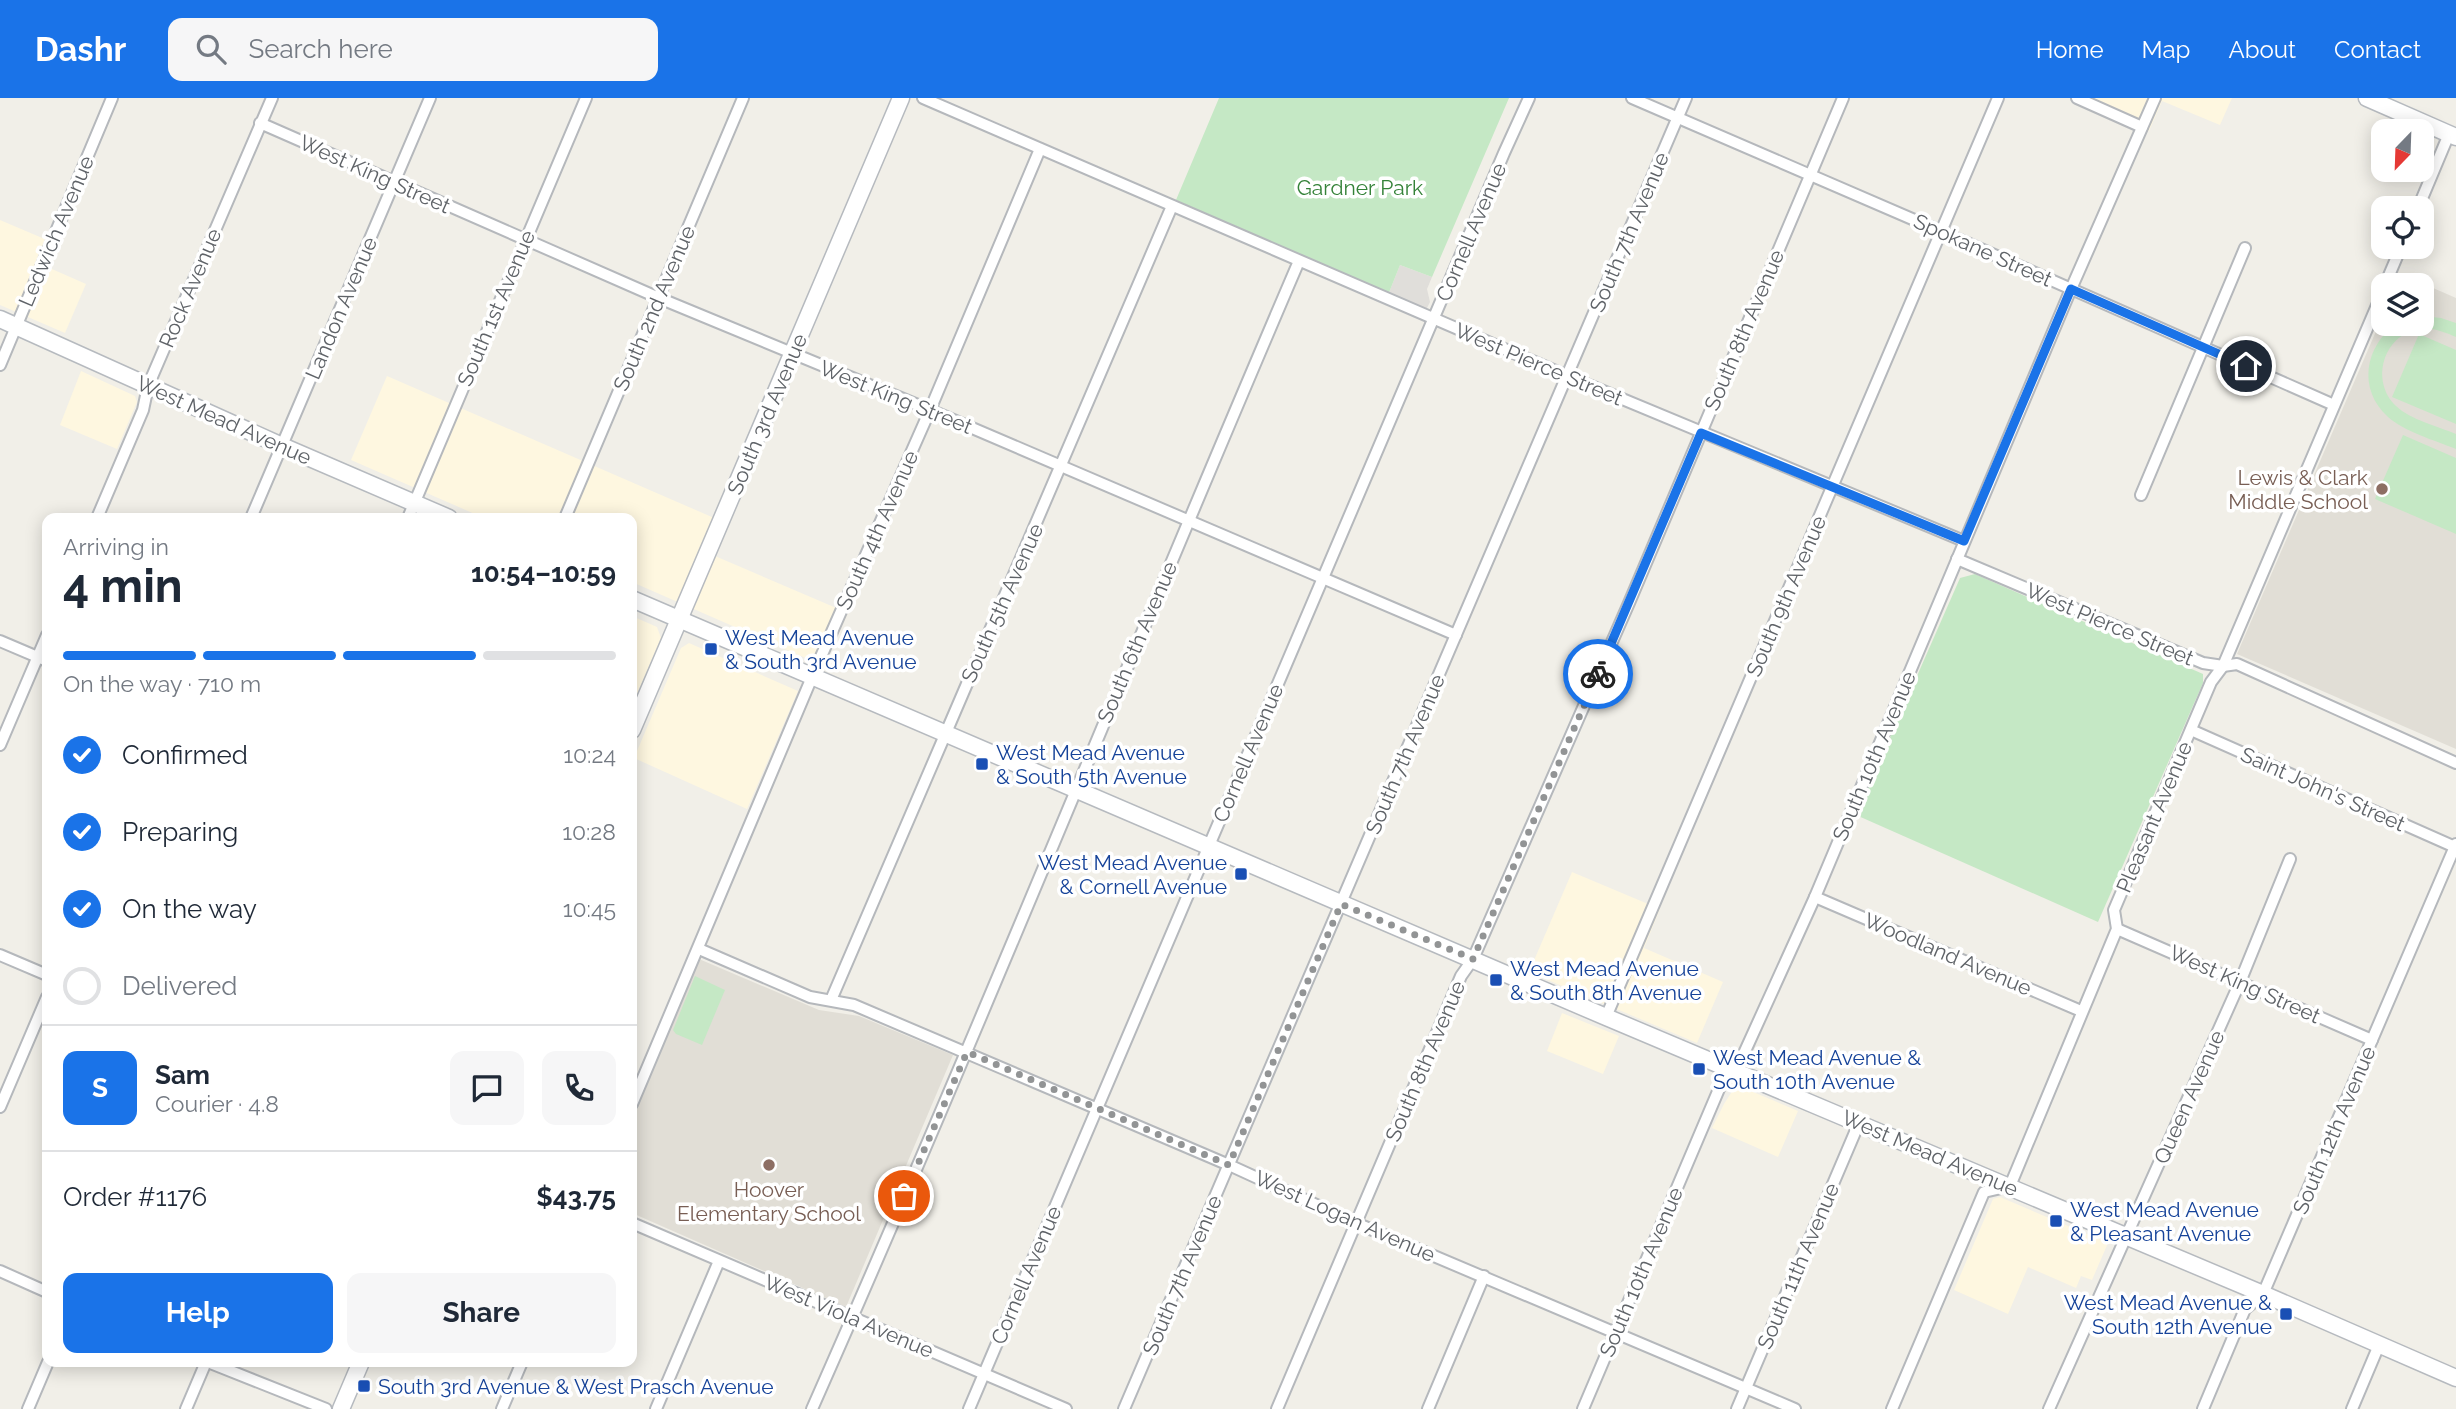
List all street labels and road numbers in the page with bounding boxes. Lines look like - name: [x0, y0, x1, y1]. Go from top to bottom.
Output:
- street label: West King Street: [296, 130, 454, 218]
- street label: South 7th Avenue: [1584, 148, 1674, 316]
- street label: Ledwich Avenue: [13, 152, 99, 310]
- street label: Cornell Avenue: [1431, 159, 1511, 305]
- street label: Spokane Street: [1910, 208, 2056, 292]
- street label: South 2nd Avenue: [608, 222, 700, 394]
- street label: Rock Avenue: [154, 225, 226, 351]
- street label: South 1st Avenue: [452, 226, 540, 390]
- street label: Landon Avenue: [300, 233, 382, 383]
- street label: South 8th Avenue: [1699, 246, 1789, 414]
- street label: West Pierce Street: [1451, 317, 1627, 411]
- street label: South 3rd Avenue: [722, 330, 812, 498]
- street label: West King Street: [816, 355, 976, 439]
- street label: West Mead Avenue: [133, 370, 315, 470]
- street label: South 4th Avenue: [831, 447, 923, 613]
- street label: South 9th Avenue: [1741, 512, 1831, 680]
- street label: South 5th Avenue: [956, 520, 1048, 686]
- street label: South 6th Avenue: [1092, 558, 1182, 726]
- street label: West Pierce Street: [2022, 577, 2198, 671]
- street label: South 10th Avenue: [1827, 667, 1921, 845]
- street label: South 7th Avenue: [1360, 670, 1450, 838]
- street label: Cornell Avenue: [1208, 680, 1288, 826]
- street label: Pleasant Avenue: [2111, 738, 2197, 896]
- street label: Saint John's Street: [2237, 742, 2409, 836]
- street label: Woodland Avenue: [1861, 907, 2035, 1001]
- street label: West King Street: [2166, 940, 2324, 1028]
- street label: South 8th Avenue: [1380, 977, 1470, 1145]
- street label: Queen Avenue: [2148, 1026, 2230, 1168]
- street label: South 12th Avenue: [2287, 1042, 2381, 1218]
- street label: West Mead Avenue: [1838, 1105, 2022, 1201]
- street label: West Logan Avenue: [1251, 1165, 1439, 1267]
- street label: South 11th Avenue: [1752, 1179, 1844, 1353]
- street label: South 10th Avenue: [1594, 1183, 1688, 1361]
- street label: South 7th Avenue: [1137, 1191, 1227, 1359]
- street label: Cornell Avenue: [986, 1202, 1066, 1348]
- street label: West Viola Avenue: [761, 1269, 937, 1363]

